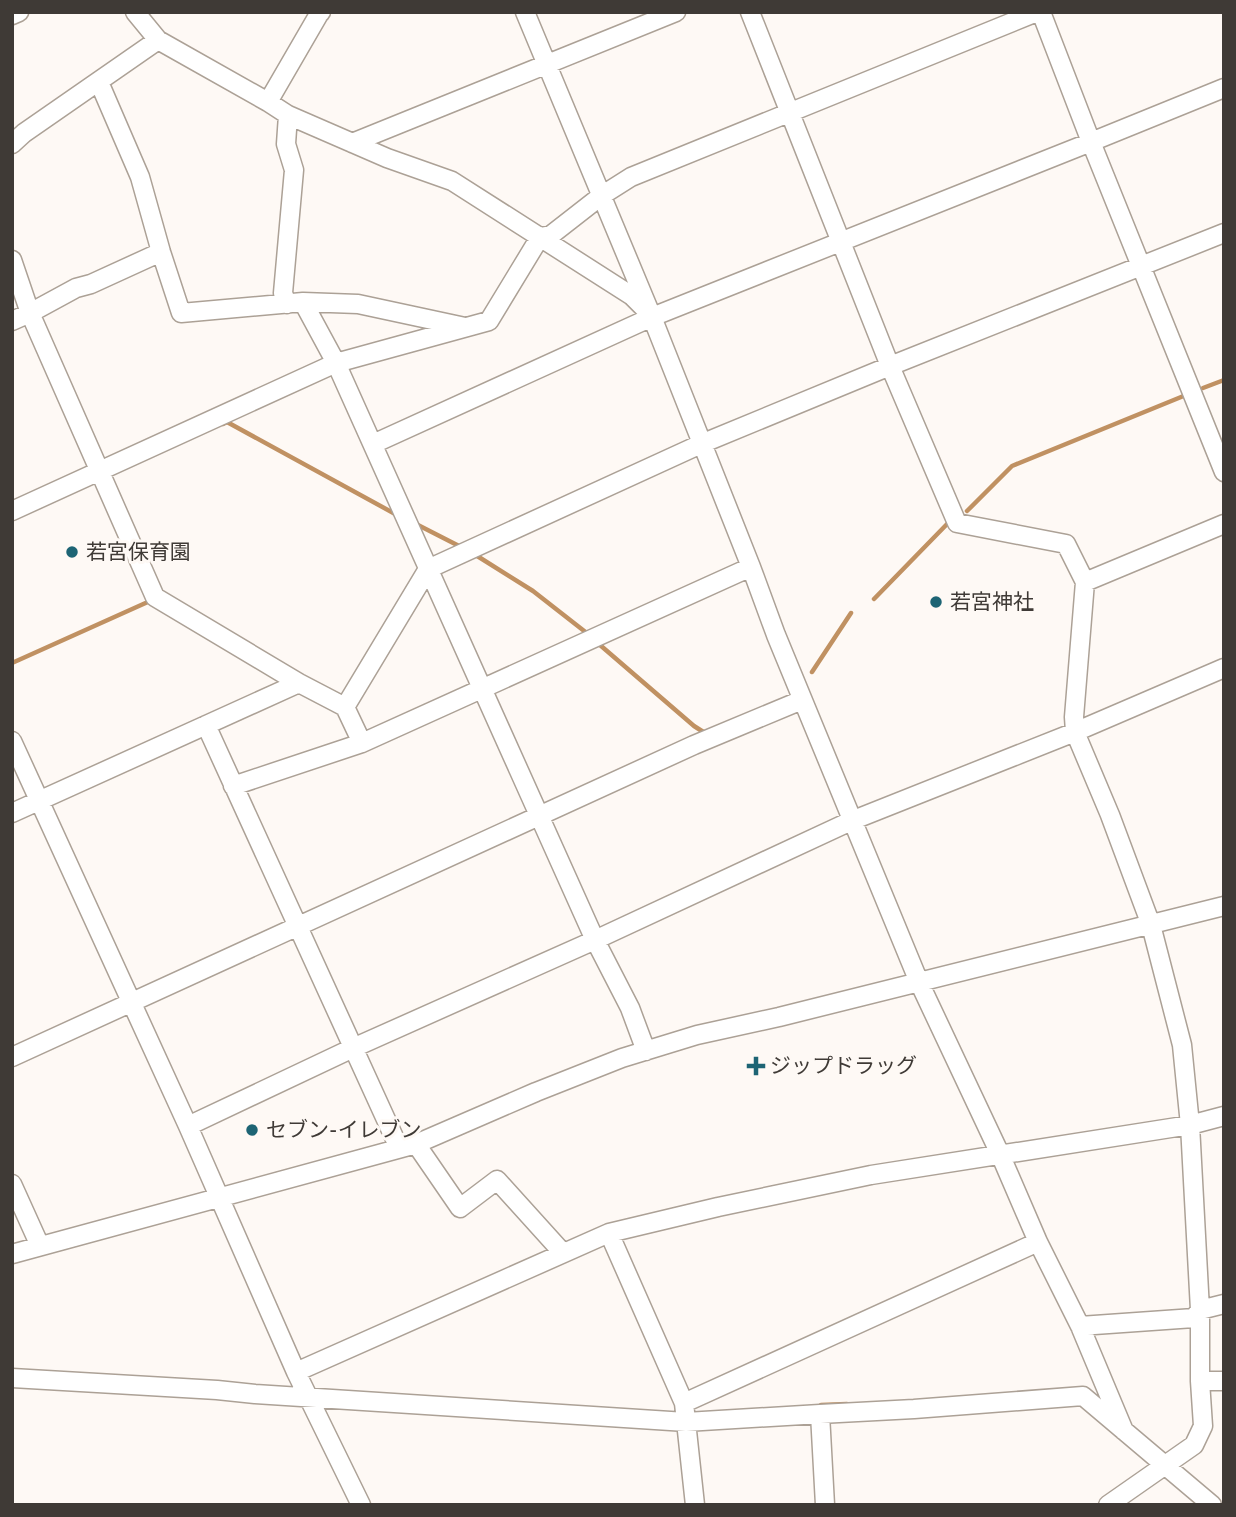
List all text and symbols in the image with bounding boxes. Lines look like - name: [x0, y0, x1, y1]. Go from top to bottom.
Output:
- place label: 若宮保育園: [86, 537, 191, 565]
- marker: 若宮保育園: [64, 544, 80, 560]
- place label: 若宮神社: [950, 587, 1034, 615]
- marker: 若宮神社: [928, 594, 944, 610]
- place label: ジップドラッグ: [770, 1051, 917, 1079]
- marker: ジップドラッグ: [748, 1058, 764, 1074]
- place label: セブン-イレブン: [266, 1115, 421, 1143]
- marker: セブン-イレブン: [244, 1122, 260, 1138]

